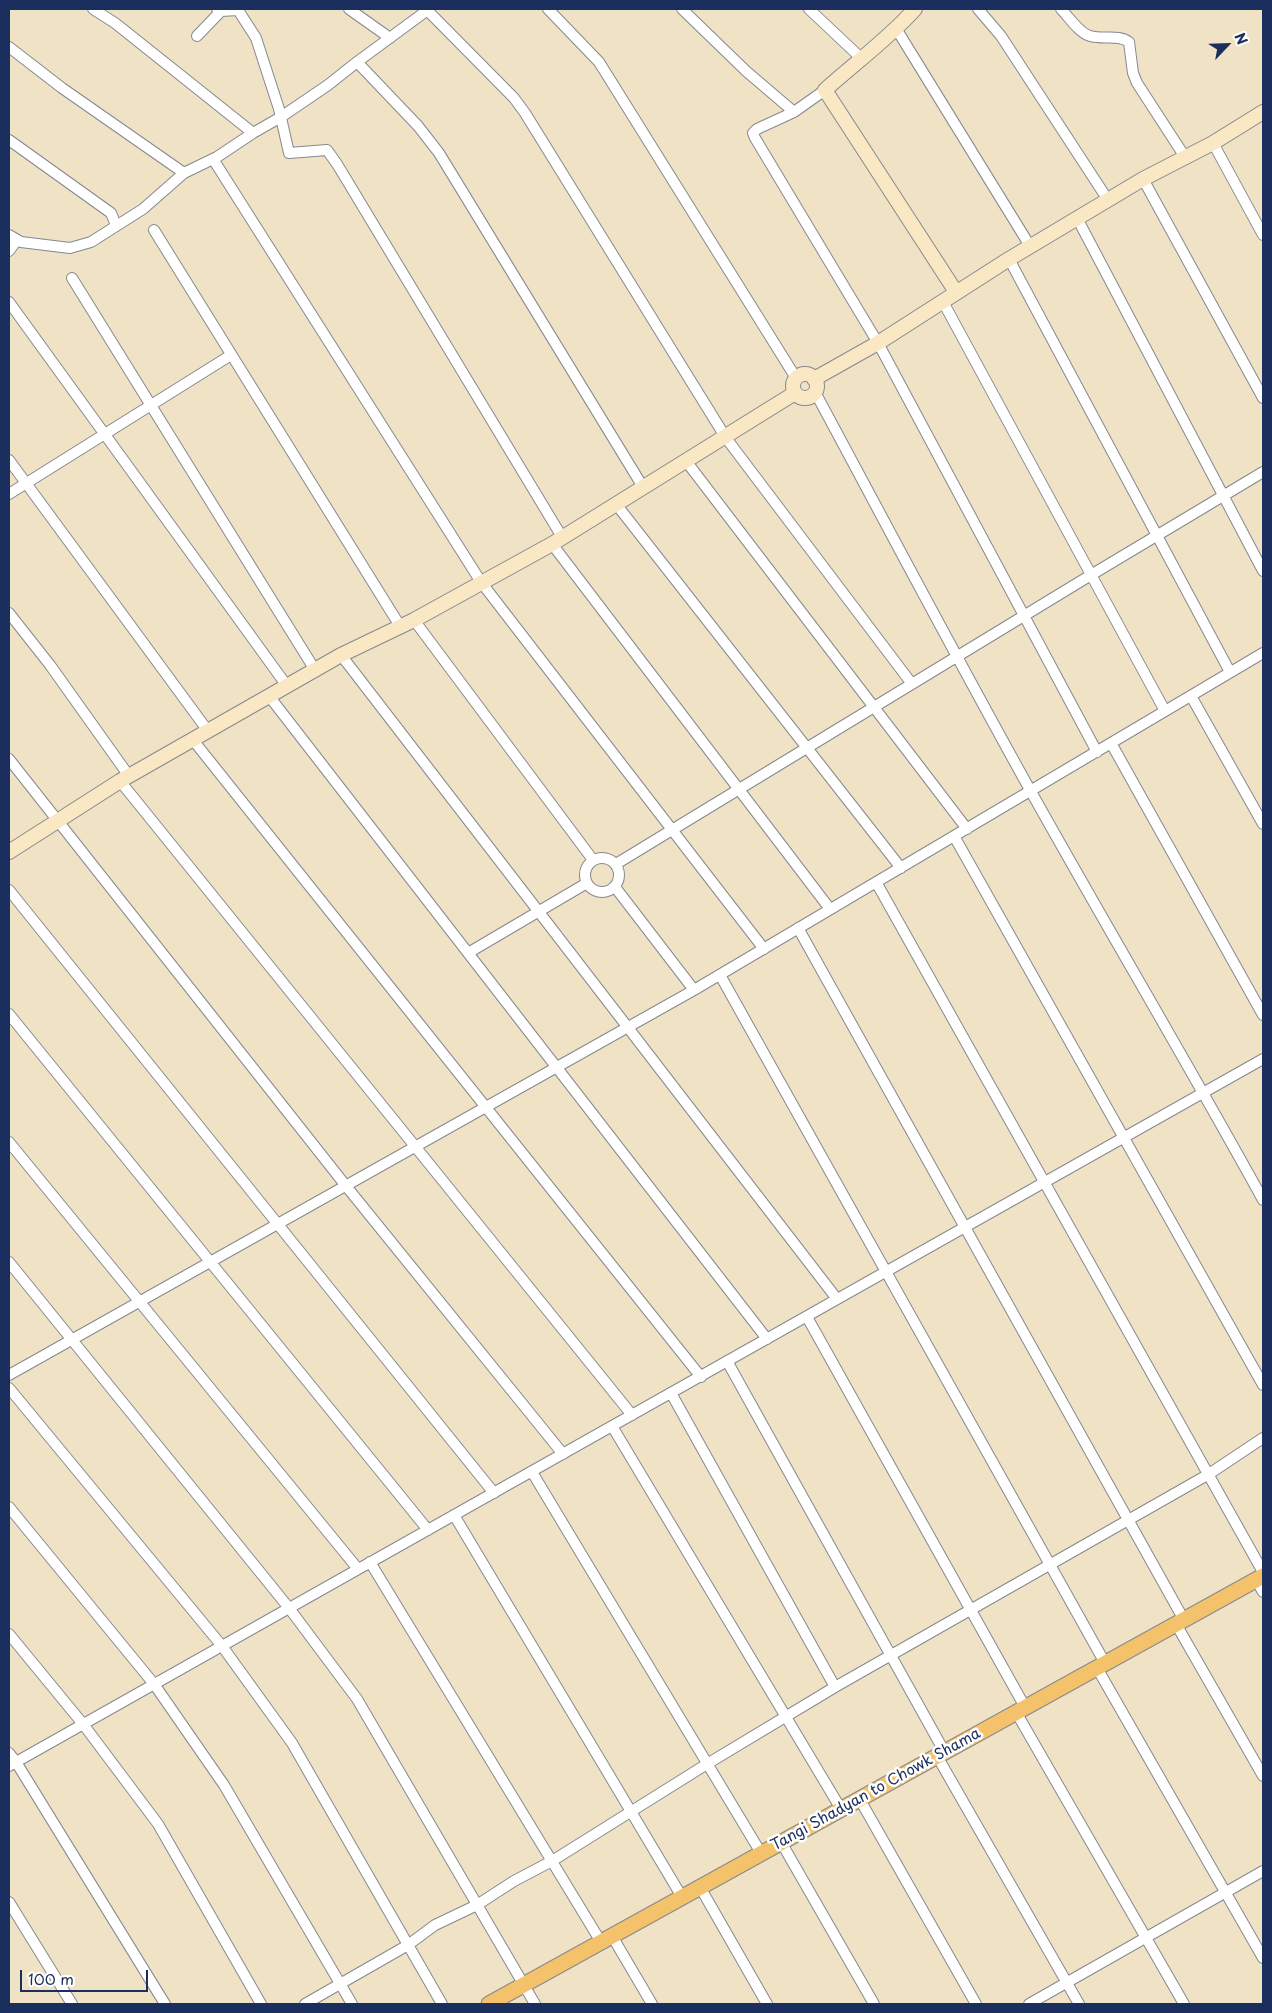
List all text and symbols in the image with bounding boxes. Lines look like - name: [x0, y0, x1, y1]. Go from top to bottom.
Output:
- north arrow: [1202, 20, 1252, 70]
- text: N: [1229, 29, 1253, 48]
- street label: Tangi Shadyan to Chowk Shama: [768, 1725, 984, 1855]
- scale bar: [22, 1960, 150, 1992]
- text: 100 m: [28, 1967, 74, 1990]

